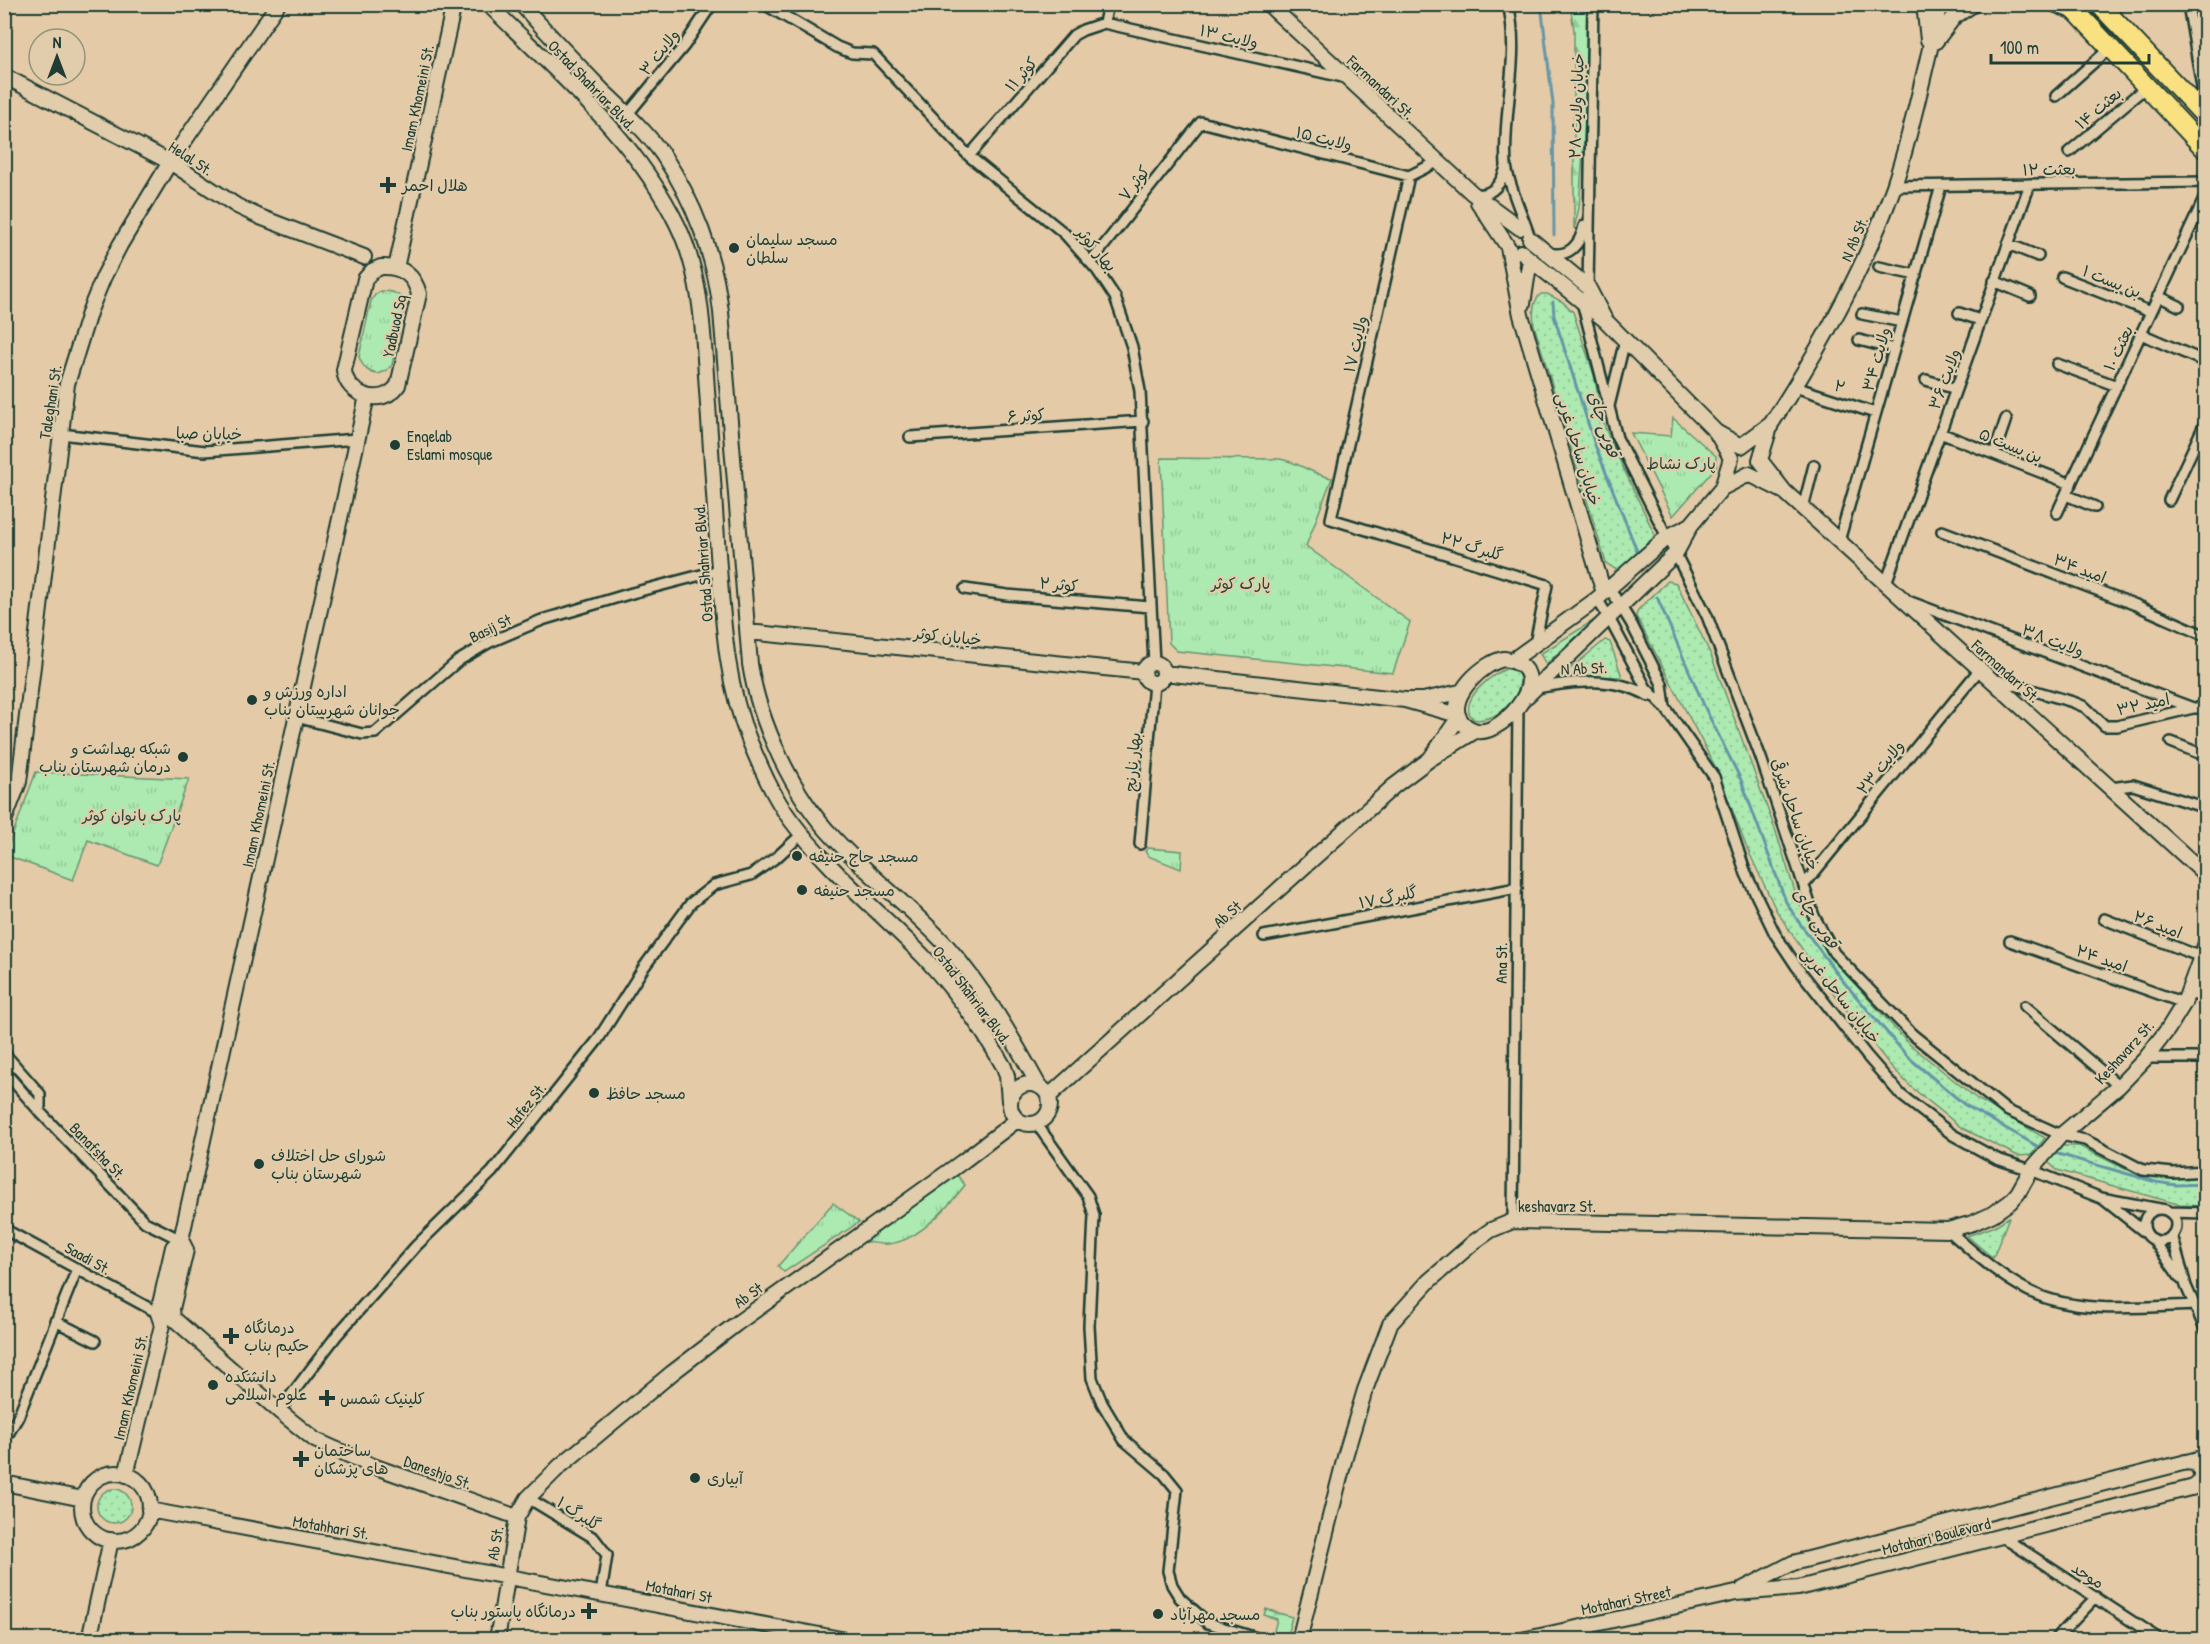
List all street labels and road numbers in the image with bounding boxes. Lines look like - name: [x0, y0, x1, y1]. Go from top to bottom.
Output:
- street label: ولایت ۱۳: [1198, 19, 1260, 53]
- street label: ولایت ۳: [634, 24, 684, 80]
- street label: Ostad Shahriar Blvd.: [543, 35, 641, 135]
- street label: Imam Khomeini St.: [395, 43, 439, 153]
- street label: Farmandari St.: [1342, 49, 1420, 124]
- street label: کوثر ۱۱: [1000, 52, 1042, 96]
- street label: خیابان ولایت ۲۸: [1563, 53, 1589, 159]
- street label: بعثت ۱۴: [2070, 82, 2126, 134]
- street label: ولایت ۱۵: [1294, 120, 1354, 156]
- street label: Helal St.: [165, 136, 217, 180]
- street label: بعثت ۱۲: [2022, 158, 2076, 180]
- street label: کوثر ۷: [1113, 161, 1155, 205]
- street label: N Ab St.: [1835, 213, 1873, 265]
- street label: بهار کوثر: [1070, 220, 1122, 276]
- street label: بن بست ۱: [2079, 259, 2145, 303]
- street label: Yadbuod Sq: [377, 293, 411, 359]
- street label: ولایت ۱۷: [1338, 313, 1372, 375]
- street label: بعثت ۱۰: [2098, 322, 2138, 374]
- street label: ولایت ۳۴: [1856, 324, 1896, 394]
- street label: ولایت ۳۶: [1923, 346, 1965, 412]
- street label: Taleghani St.: [33, 363, 67, 441]
- street label: ۲: [1831, 374, 1849, 398]
- street label: خیابان ساحل غربی: [1551, 390, 1607, 508]
- street label: کوثر ۶: [1006, 403, 1046, 427]
- street label: خیابان صبا: [176, 421, 242, 445]
- street label: بن بست ۵: [1976, 422, 2046, 468]
- street label: Ostad Shahriar Blvd.: [688, 503, 718, 623]
- street label: گلبرگ ۲۲: [1438, 526, 1506, 566]
- street label: امید ۳۴: [2050, 548, 2110, 588]
- street label: کوثر ۲: [1039, 571, 1079, 597]
- street label: Basij St: [465, 608, 515, 648]
- street label: ولایت ۳۸: [2019, 618, 2087, 662]
- street label: خیابان کوثر: [911, 621, 983, 650]
- street label: Farmandari St.: [1966, 634, 2045, 708]
- street label: N Ab St.: [1560, 656, 1608, 680]
- street label: امید ۳۲: [2114, 688, 2172, 720]
- street label: بهار نارنج: [1118, 731, 1146, 793]
- street label: ولایت ۲۳: [1851, 735, 1909, 799]
- street label: خیابان ساحل شرقی: [1767, 755, 1825, 873]
- street label: Imam Khomeini St.: [236, 759, 280, 869]
- street label: گلبرگ ۱۷: [1357, 881, 1419, 913]
- street label: Ab St: [1208, 895, 1246, 933]
- street label: امید ۲۶: [2131, 905, 2185, 943]
- street label: امید ۲۴: [2073, 939, 2131, 977]
- street label: Ostad Shahriar Blvd.: [928, 941, 1016, 1049]
- street label: Ana St.: [1490, 942, 1512, 984]
- street label: خیابان ساحل غربی: [1796, 942, 1886, 1048]
- street label: Keshavarz St.: [2089, 1015, 2159, 1089]
- street label: Hafez St.: [501, 1078, 551, 1132]
- street label: Banafsha St.: [65, 1117, 131, 1185]
- street label: keshavarz St.: [1518, 1195, 1596, 1217]
- street label: Saadi St.: [61, 1236, 115, 1280]
- street label: Ab St: [729, 1277, 767, 1313]
- street label: Imam Khomeini St.: [107, 1332, 153, 1442]
- street label: Daneshjo St.: [401, 1450, 475, 1494]
- street label: گلبرگ ۱: [553, 1491, 605, 1535]
- street label: Motahhari St.: [291, 1509, 371, 1545]
- street label: Motahari Boulevard: [1880, 1512, 1992, 1560]
- street label: Ab St.: [481, 1524, 509, 1562]
- street label: موحد: [2067, 1556, 2109, 1594]
- street label: Motahari St: [644, 1574, 714, 1608]
- street label: Motahari Street: [1579, 1580, 1673, 1620]

